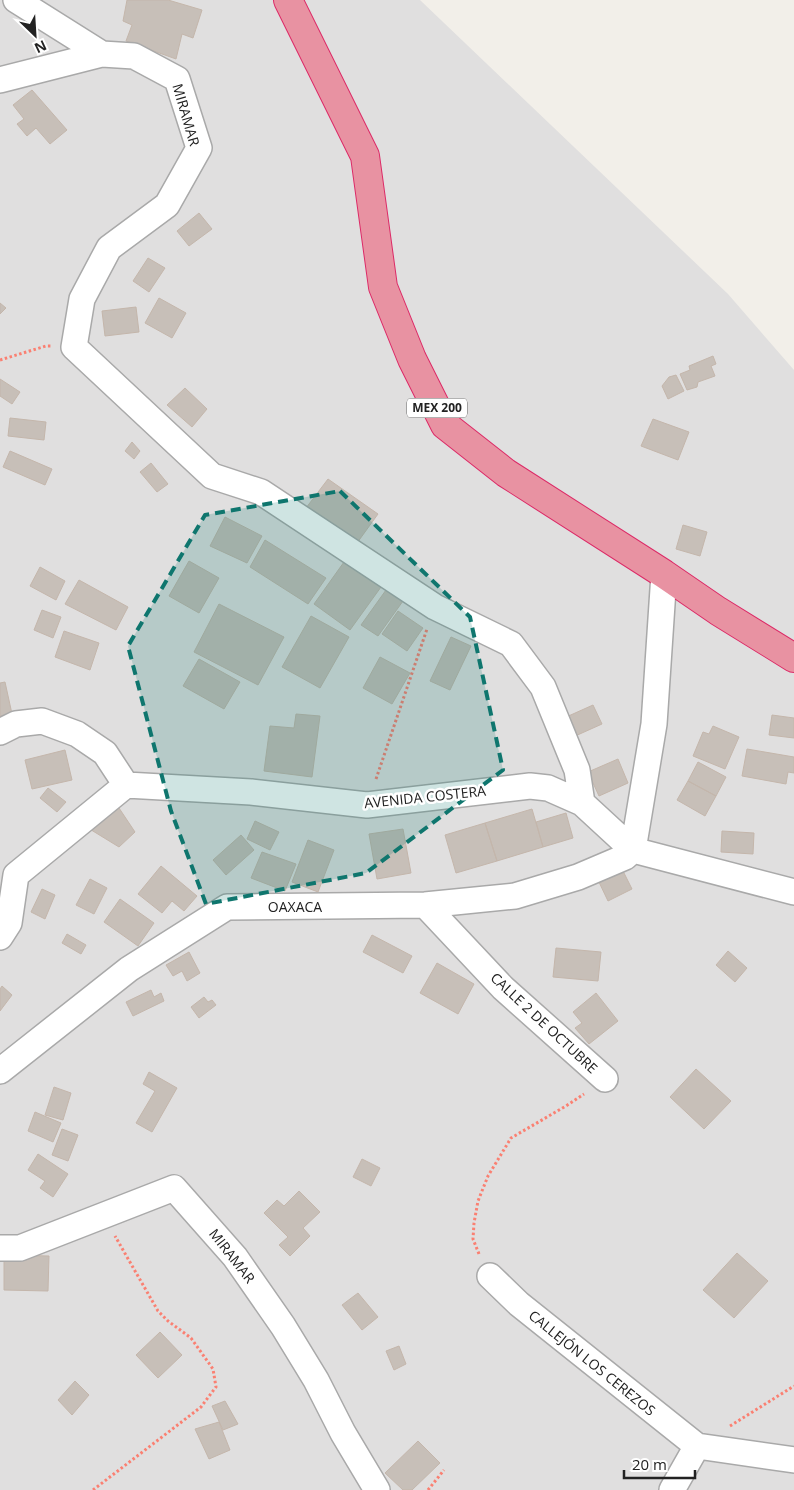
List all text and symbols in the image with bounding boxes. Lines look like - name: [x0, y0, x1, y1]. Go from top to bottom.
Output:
- north arrow: [10, 10, 60, 60]
- text: N: [32, 36, 50, 58]
- street label: MIRAMAR: [169, 81, 205, 149]
- road number: MEX 200: [407, 398, 467, 418]
- street label: AVENIDA COSTERA: [363, 781, 487, 812]
- street label: OAXACA: [268, 897, 322, 916]
- street label: CALLE 2 DE OCTUBRE: [487, 968, 602, 1077]
- street label: MIRAMAR: [205, 1225, 260, 1287]
- street label: CALLEJÓN LOS CEREZOS: [525, 1306, 660, 1420]
- scale bar: [624, 1448, 695, 1480]
- text: 20 m: [632, 1454, 667, 1474]

